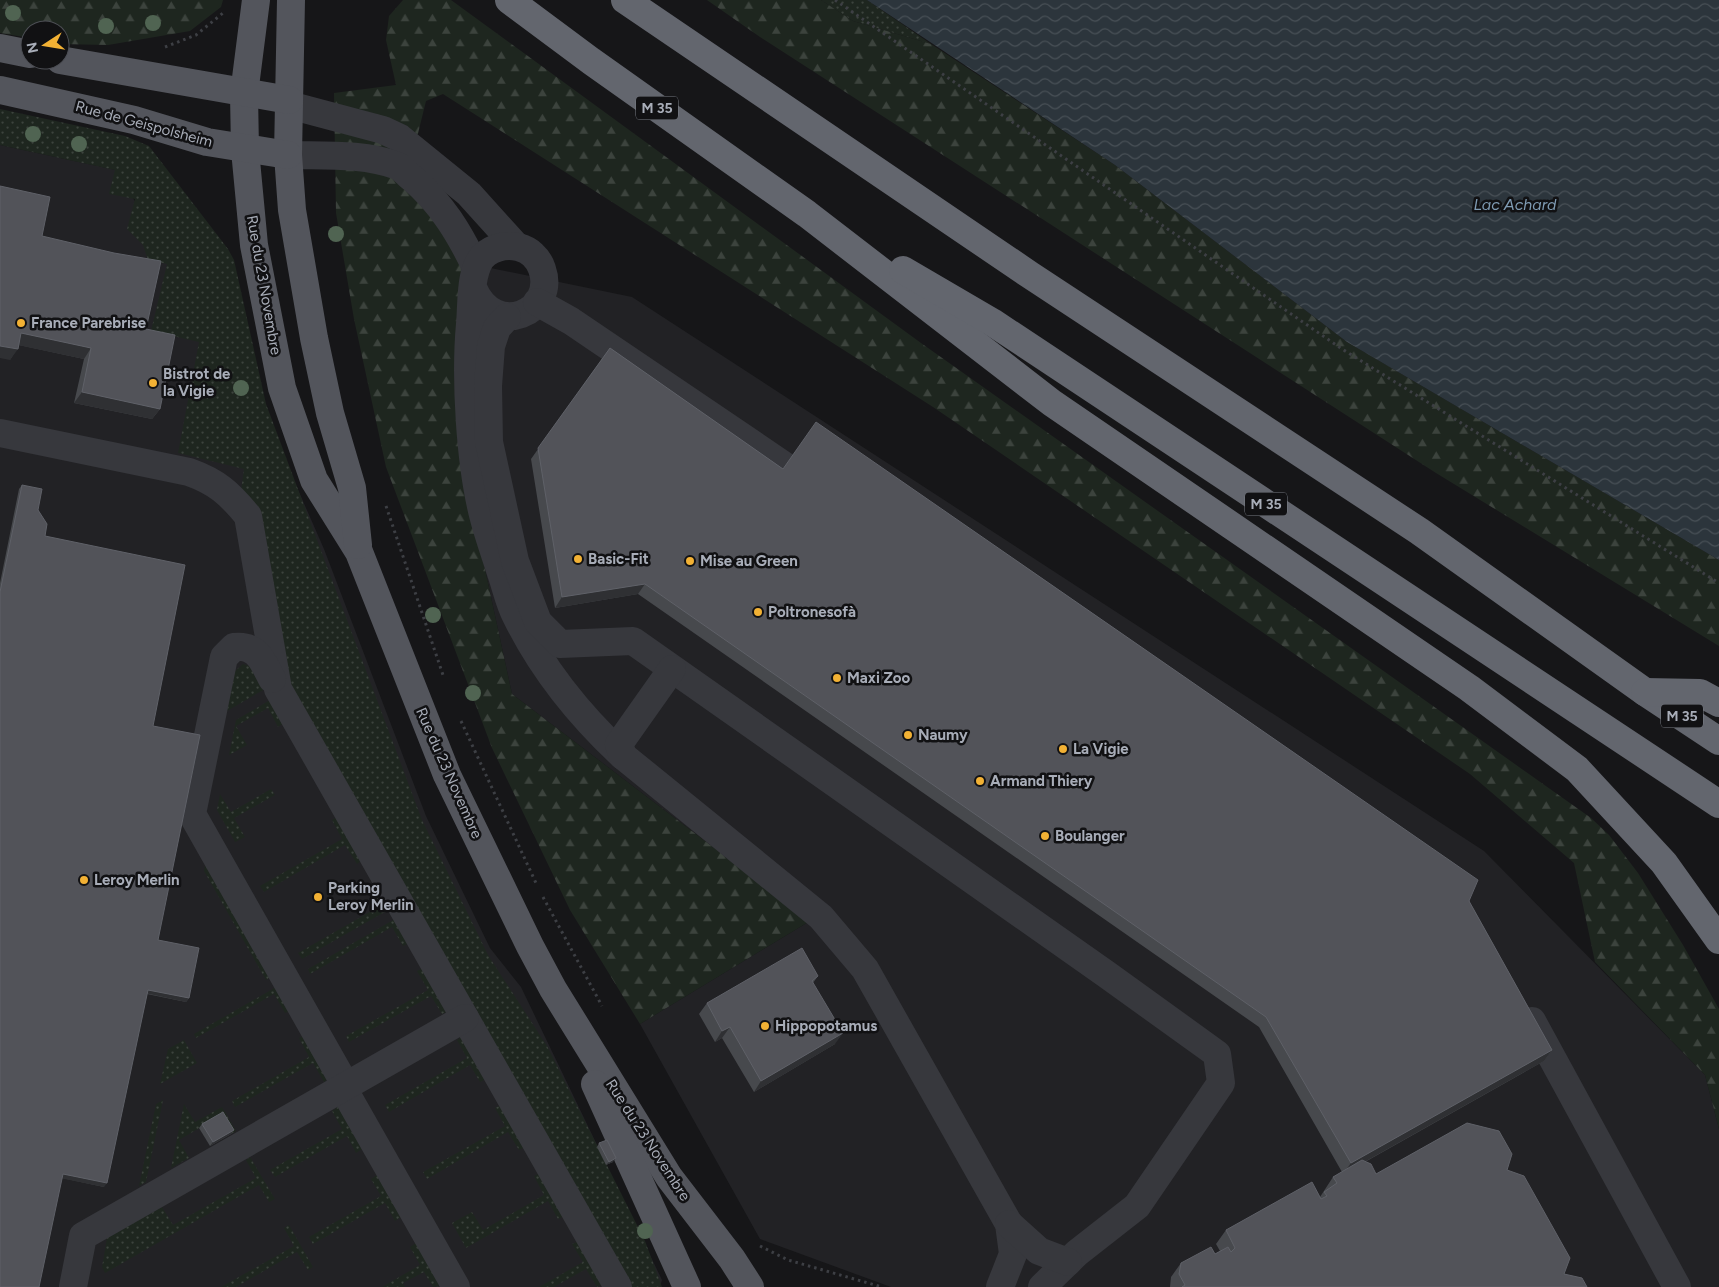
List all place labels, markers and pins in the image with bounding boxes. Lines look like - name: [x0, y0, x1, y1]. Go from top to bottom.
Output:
- place label: France Parebrise: [31, 314, 147, 332]
- marker: France Parebrise: [15, 317, 27, 329]
- place label: Bistrot de la Vigie: [163, 365, 231, 400]
- marker: Bistrot de la Vigie: [147, 377, 159, 389]
- place label: Basic-Fit: [588, 550, 649, 568]
- place label: Mise au Green: [700, 552, 798, 570]
- marker: Basic-Fit: [572, 553, 584, 565]
- marker: Mise au Green: [684, 555, 696, 567]
- place label: Poltronesofà: [768, 603, 856, 621]
- marker: Poltronesofà: [752, 606, 764, 618]
- place label: Maxi Zoo: [847, 669, 911, 687]
- marker: Maxi Zoo: [831, 672, 843, 684]
- place label: Naumy: [918, 726, 968, 744]
- marker: Naumy: [902, 729, 914, 741]
- place label: La Vigie: [1073, 740, 1129, 758]
- marker: La Vigie: [1057, 743, 1069, 755]
- place label: Armand Thiery: [990, 772, 1093, 790]
- marker: Armand Thiery: [974, 775, 986, 787]
- place label: Boulanger: [1055, 827, 1125, 845]
- marker: Boulanger: [1039, 830, 1051, 842]
- place label: Leroy Merlin: [94, 871, 180, 889]
- marker: Leroy Merlin: [78, 874, 90, 886]
- place label: Parking Leroy Merlin: [328, 879, 414, 914]
- marker: Parking Leroy Merlin: [312, 891, 324, 903]
- place label: Hippopotamus: [775, 1017, 877, 1035]
- marker: Hippopotamus: [759, 1020, 771, 1032]

